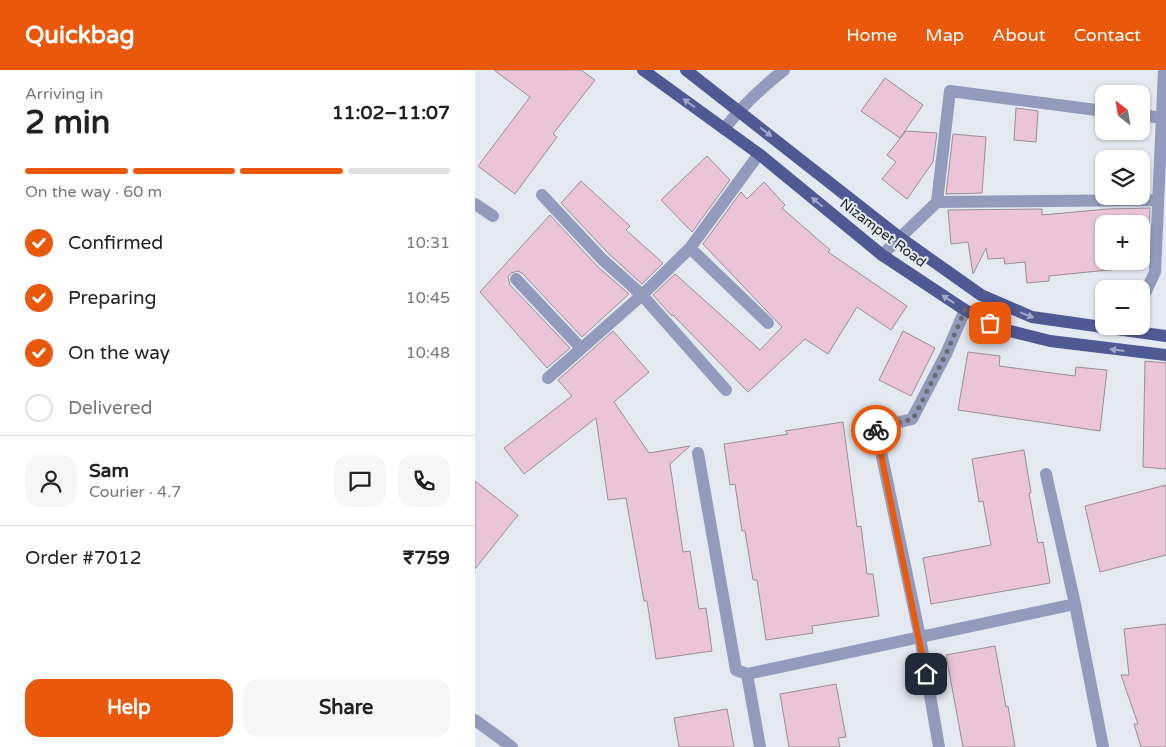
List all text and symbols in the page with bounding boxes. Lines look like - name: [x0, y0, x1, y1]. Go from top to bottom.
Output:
- text: Quickbag: [25, 21, 135, 50]
- text: Home: [846, 24, 897, 46]
- text: Map: [925, 24, 964, 46]
- text: About: [992, 24, 1046, 46]
- text: Contact: [1074, 24, 1141, 46]
- text: Arriving in: [25, 84, 103, 104]
- north arrow: [1095, 85, 1150, 140]
- map controls: [1095, 85, 1150, 335]
- one-way arrow: [682, 98, 695, 108]
- text: 11:02–11:07: [332, 102, 450, 124]
- text: 2 min: [25, 104, 110, 142]
- one-way arrow: [759, 127, 772, 138]
- button: layers: [1095, 150, 1150, 205]
- text: On the way · 60 m: [25, 182, 162, 202]
- street label: Nizampet Road: [837, 195, 929, 271]
- one-way arrow: [811, 196, 824, 207]
- button: +: [1095, 215, 1150, 270]
- icon: check: [25, 229, 53, 257]
- text: Confirmed: [68, 232, 163, 254]
- text: 10:31: [406, 233, 450, 253]
- button: −: [1095, 280, 1150, 335]
- icon: check: [25, 284, 53, 312]
- text: Preparing: [68, 287, 157, 309]
- text: 10:45: [406, 288, 450, 308]
- one-way arrow: [941, 294, 954, 304]
- pin: [969, 302, 1011, 344]
- icon: bag: [976, 309, 1004, 337]
- one-way arrow: [1020, 311, 1035, 319]
- icon: check: [25, 339, 53, 367]
- text: On the way: [68, 342, 170, 364]
- text: 10:48: [406, 343, 450, 363]
- one-way arrow: [1109, 346, 1125, 354]
- text: Delivered: [68, 397, 153, 419]
- courier: [851, 405, 901, 455]
- icon: bike: [862, 416, 890, 444]
- button: person: [25, 455, 77, 507]
- button: chat: [334, 455, 386, 507]
- button: phone: [398, 455, 450, 507]
- text: Sam: [89, 460, 129, 482]
- text: Courier · 4.7: [89, 482, 181, 502]
- text: Order #7012: [25, 547, 142, 569]
- text: ₹759: [403, 547, 450, 569]
- pin: [905, 653, 947, 695]
- icon: home: [912, 660, 940, 688]
- button: Help: [25, 679, 233, 737]
- button: Share: [243, 679, 450, 737]

